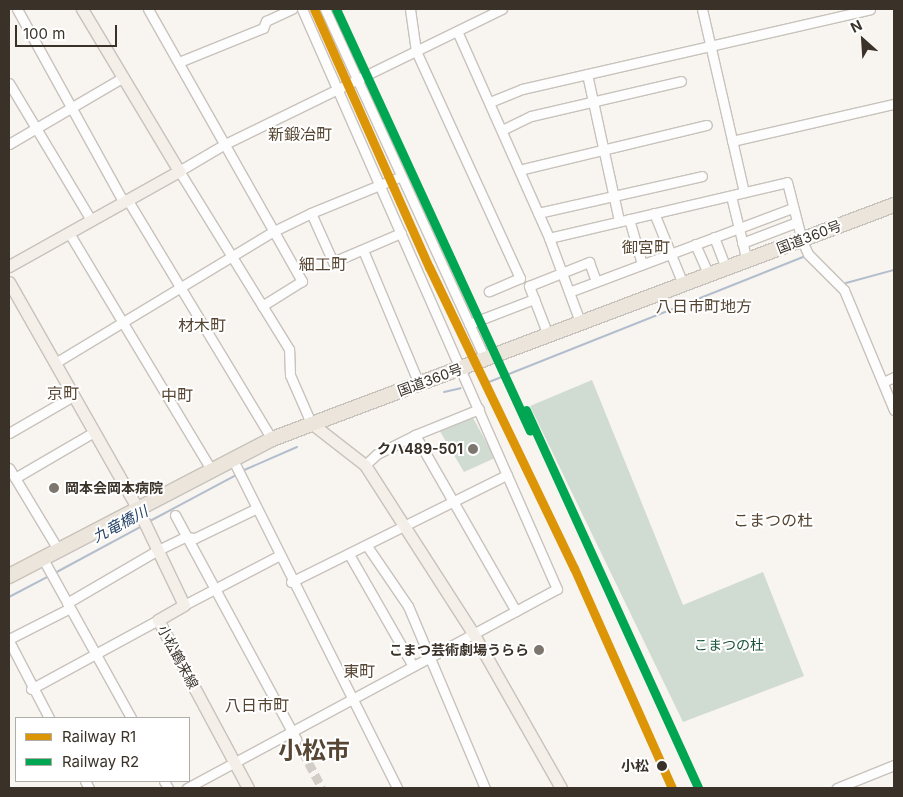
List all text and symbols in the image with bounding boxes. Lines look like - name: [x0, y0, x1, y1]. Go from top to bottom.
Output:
- scale bar: [18, 15, 120, 47]
- north arrow: [838, 15, 888, 65]
- text: N: [848, 16, 865, 36]
- text: 100 m: [23, 24, 65, 43]
- district label: 新鍛冶町: [268, 124, 332, 144]
- street label: 国道360号: [774, 217, 844, 257]
- district label: 御宮町: [622, 237, 670, 257]
- district label: 細工町: [299, 254, 347, 274]
- district label: 八日市町地方: [656, 296, 752, 316]
- district label: 材木町: [178, 315, 226, 335]
- street label: 国道360号: [395, 360, 465, 400]
- district label: 京町: [47, 383, 79, 403]
- district label: 中町: [161, 385, 193, 405]
- place label: クハ489-501: [376, 441, 463, 457]
- marker: クハ489-501: [467, 443, 479, 455]
- place label: 岡本会岡本病院: [65, 480, 163, 496]
- marker: 岡本会岡本病院: [47, 481, 61, 495]
- water label: 九竜橋川: [89, 502, 151, 546]
- district label: こまつの杜: [733, 510, 813, 530]
- street label: 小松鶴来線: [154, 622, 202, 692]
- park label: こまつの杜: [694, 637, 764, 653]
- place label: こまつ芸術劇場うらら: [389, 642, 529, 658]
- marker: こまつ芸術劇場うらら: [533, 644, 545, 656]
- district label: 東町: [343, 661, 375, 681]
- district label: 八日市町: [225, 695, 289, 715]
- legend: [15, 717, 190, 782]
- text: Railway R1: [62, 727, 136, 746]
- district label: 小松市: [278, 737, 350, 765]
- text: Railway R2: [62, 752, 139, 771]
- marker: 小松: [653, 757, 671, 775]
- place label: 小松: [621, 758, 649, 774]

